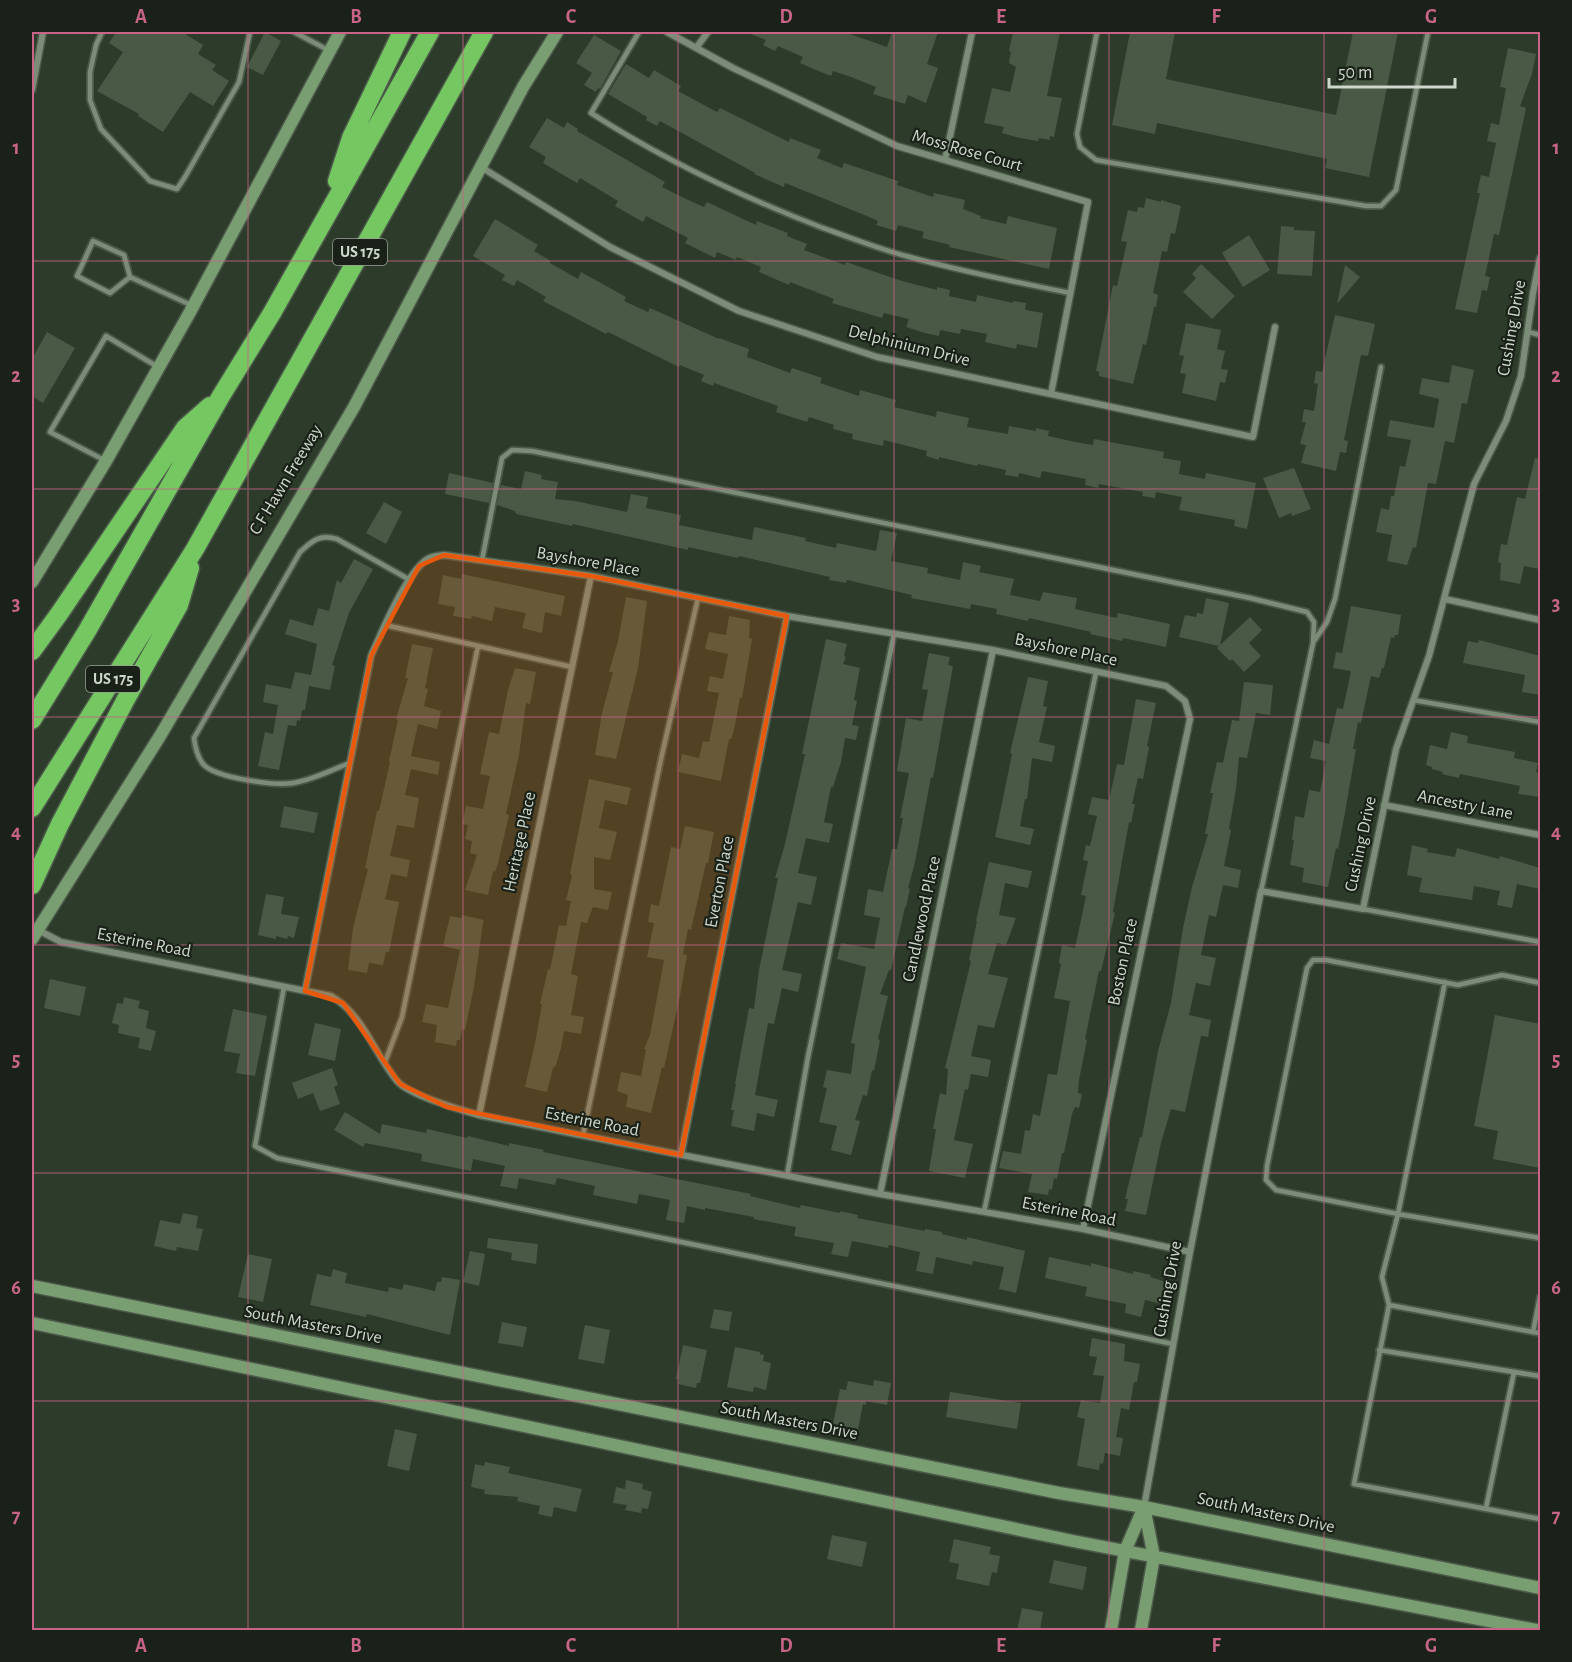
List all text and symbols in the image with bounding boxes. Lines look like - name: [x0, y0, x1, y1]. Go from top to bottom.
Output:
- text: A: [135, 7, 147, 27]
- text: B: [350, 7, 362, 27]
- text: C: [566, 7, 577, 27]
- text: D: [779, 7, 793, 27]
- text: E: [996, 7, 1006, 27]
- text: F: [1211, 7, 1221, 27]
- text: G: [1425, 7, 1437, 27]
- scale bar: [1329, 51, 1455, 89]
- text: 50 m: [1338, 64, 1372, 82]
- street label: Moss Rose Court: [910, 127, 1024, 175]
- text: 1: [12, 138, 20, 158]
- text: 1: [1552, 138, 1560, 158]
- road number: US 175: [333, 239, 387, 265]
- street label: Cushing Drive: [1495, 279, 1529, 377]
- street label: Delphinium Drive: [846, 322, 972, 370]
- text: 2: [11, 366, 21, 386]
- text: 2: [1551, 366, 1561, 386]
- street label: C F Hawn Freeway: [246, 422, 326, 538]
- street label: Bayshore Place: [535, 544, 641, 580]
- text: 3: [12, 594, 20, 614]
- text: 3: [1552, 594, 1560, 614]
- street label: Bayshore Place: [1013, 630, 1119, 670]
- road number: US 175: [86, 666, 140, 692]
- street label: Ancestry Lane: [1416, 787, 1514, 823]
- street label: Heritage Place: [501, 790, 539, 894]
- street label: Cushing Drive: [1342, 795, 1380, 893]
- text: 4: [11, 822, 21, 842]
- text: 4: [1551, 822, 1561, 842]
- street label: Everton Place: [702, 834, 738, 930]
- street label: Candlewood Place: [900, 855, 944, 983]
- street label: Boston Place: [1105, 917, 1141, 1007]
- street label: Esterine Road: [95, 925, 193, 961]
- text: 5: [12, 1050, 20, 1070]
- text: 5: [1552, 1050, 1560, 1070]
- street label: Esterine Road: [543, 1104, 641, 1140]
- street label: Esterine Road: [1020, 1194, 1118, 1230]
- street label: Cushing Drive: [1151, 1240, 1185, 1338]
- text: 6: [11, 1278, 21, 1298]
- text: 6: [1551, 1278, 1561, 1298]
- street label: South Masters Drive: [243, 1303, 383, 1347]
- street label: South Masters Drive: [719, 1399, 859, 1443]
- street label: South Masters Drive: [1196, 1490, 1336, 1536]
- text: 7: [12, 1506, 21, 1526]
- text: 7: [1552, 1506, 1561, 1526]
- text: A: [135, 1636, 147, 1656]
- text: B: [350, 1636, 362, 1656]
- text: C: [566, 1636, 577, 1656]
- text: D: [779, 1636, 793, 1656]
- text: E: [996, 1636, 1006, 1656]
- text: F: [1211, 1636, 1221, 1656]
- text: G: [1425, 1636, 1437, 1656]

